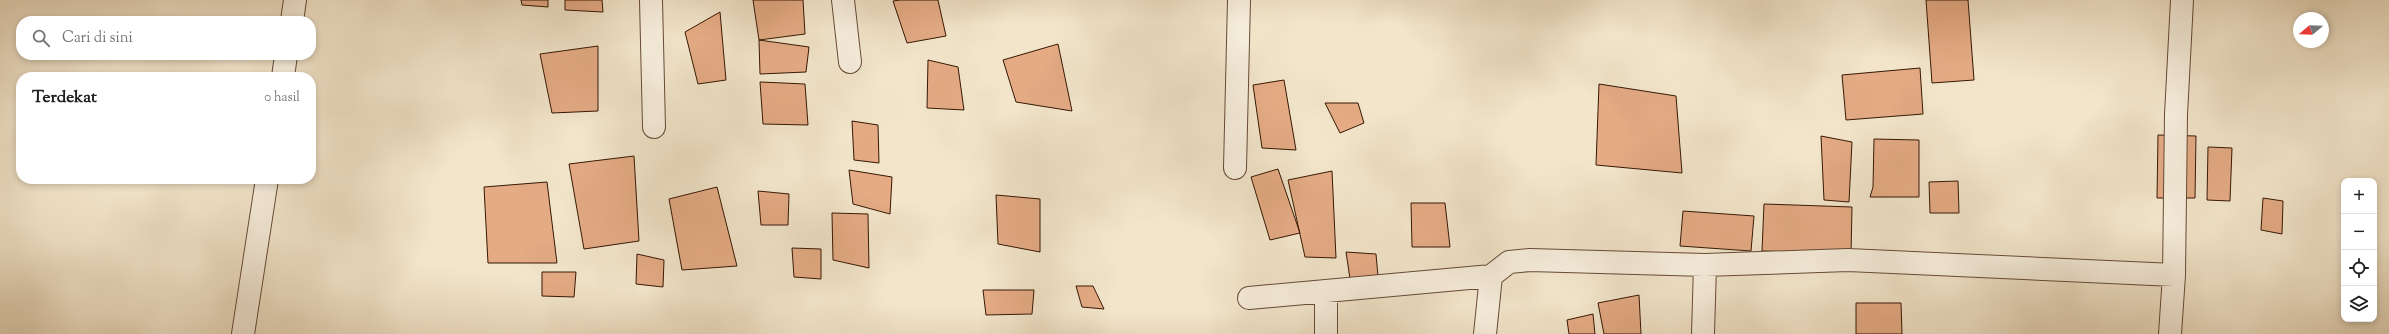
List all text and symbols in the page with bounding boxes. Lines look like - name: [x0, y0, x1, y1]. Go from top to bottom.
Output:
- north arrow: [2293, 12, 2329, 48]
- search box: [16, 16, 316, 60]
- icon: search: [30, 27, 52, 49]
- text: Cari di sini: [62, 28, 133, 49]
- text: Terdekat: [32, 86, 97, 110]
- text: 0 hasil: [264, 89, 300, 107]
- map controls: [2341, 178, 2377, 322]
- button: +: [2341, 178, 2377, 214]
- button: −: [2341, 214, 2377, 250]
- button: locate: [2341, 250, 2377, 286]
- button: layers: [2341, 286, 2377, 322]

